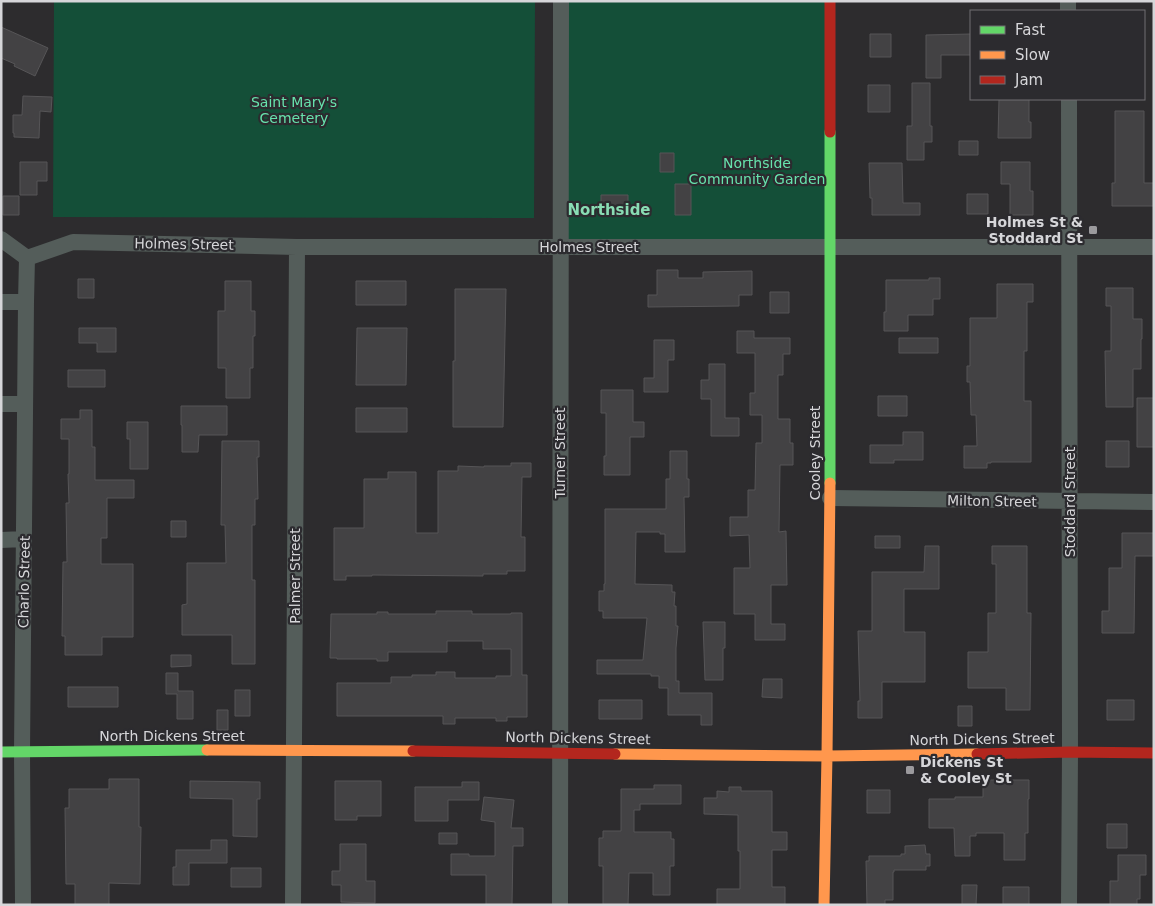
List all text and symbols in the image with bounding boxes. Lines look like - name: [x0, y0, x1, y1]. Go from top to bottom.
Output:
- legend: [970, 10, 1145, 100]
- text: Fast: [1015, 21, 1045, 39]
- text: Slow: [1015, 46, 1050, 64]
- text: Jam: [1014, 71, 1043, 89]
- park label: Saint Mary's Cemetery: [251, 94, 337, 126]
- park label: Northside Community Garden: [689, 155, 825, 187]
- district label: Northside: [567, 201, 651, 219]
- place label: Holmes St & Stoddard St: [986, 214, 1083, 246]
- marker: Holmes St & Stoddard St: [1087, 224, 1099, 236]
- street label: Holmes Street: [134, 235, 234, 253]
- street label: Holmes Street: [539, 239, 639, 255]
- street label: Cooley Street: [807, 405, 823, 500]
- street label: Turner Street: [552, 407, 568, 500]
- street label: Stoddard Street: [1062, 446, 1078, 557]
- street label: Milton Street: [947, 492, 1038, 510]
- street label: Palmer Street: [287, 528, 303, 624]
- street label: Charlo Street: [15, 535, 33, 628]
- street label: North Dickens Street: [99, 728, 245, 744]
- street label: North Dickens Street: [505, 729, 651, 747]
- street label: North Dickens Street: [909, 730, 1055, 748]
- place label: Dickens St & Cooley St: [920, 754, 1012, 786]
- marker: Dickens St & Cooley St: [904, 764, 916, 776]

